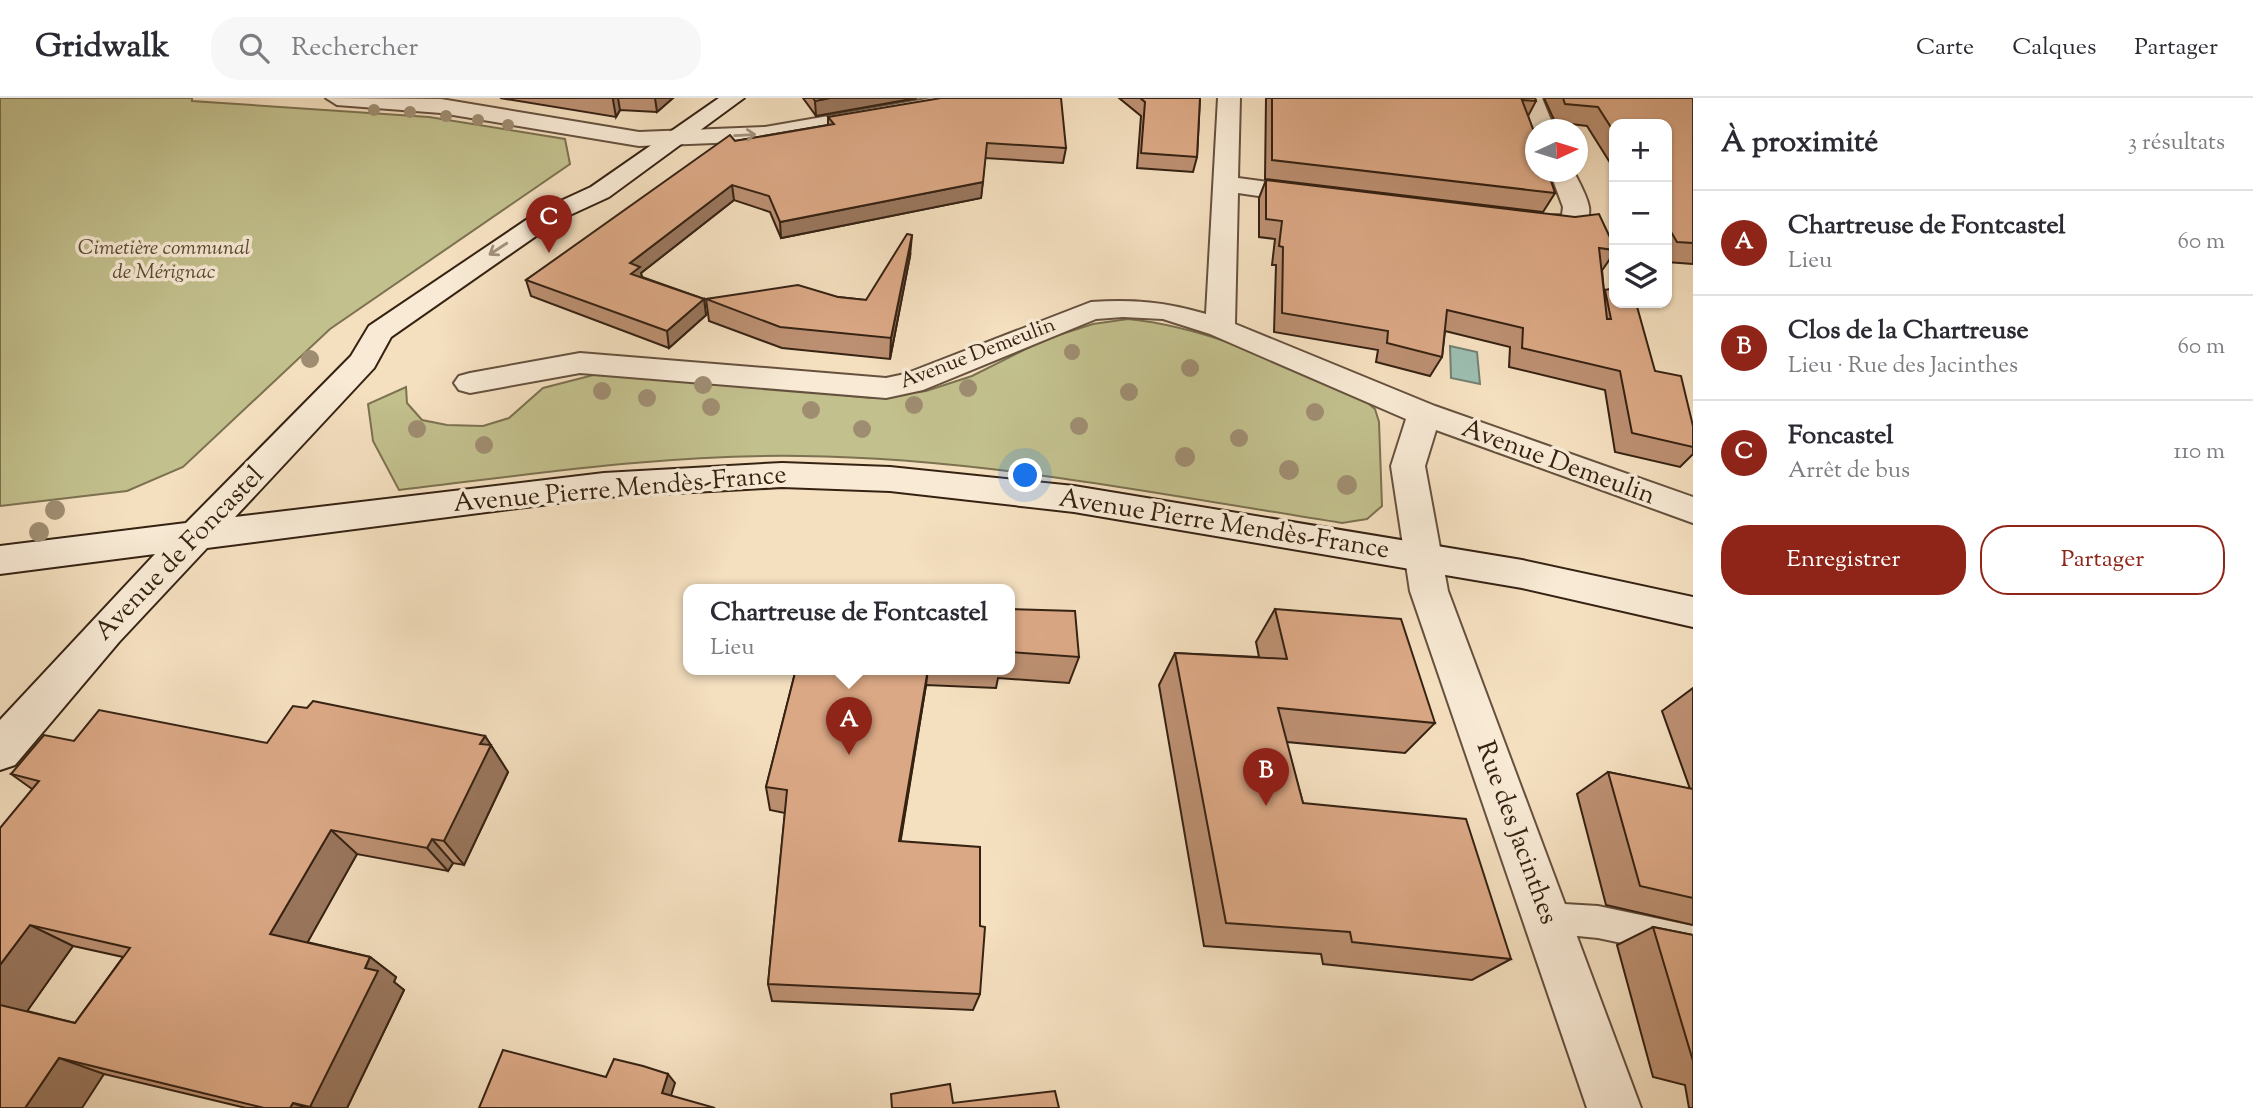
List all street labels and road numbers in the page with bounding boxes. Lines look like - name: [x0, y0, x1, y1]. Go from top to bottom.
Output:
- street label: Avenue Demeulin: [896, 311, 1060, 397]
- street label: Avenue Demeulin: [1456, 411, 1660, 515]
- street label: Avenue Pierre Mendès-France: [452, 457, 788, 523]
- street label: Avenue de Foncastel: [87, 458, 273, 650]
- street label: Avenue Pierre Mendès-France: [1056, 481, 1392, 569]
- street label: Rue des Jacinthes: [1466, 736, 1566, 930]

